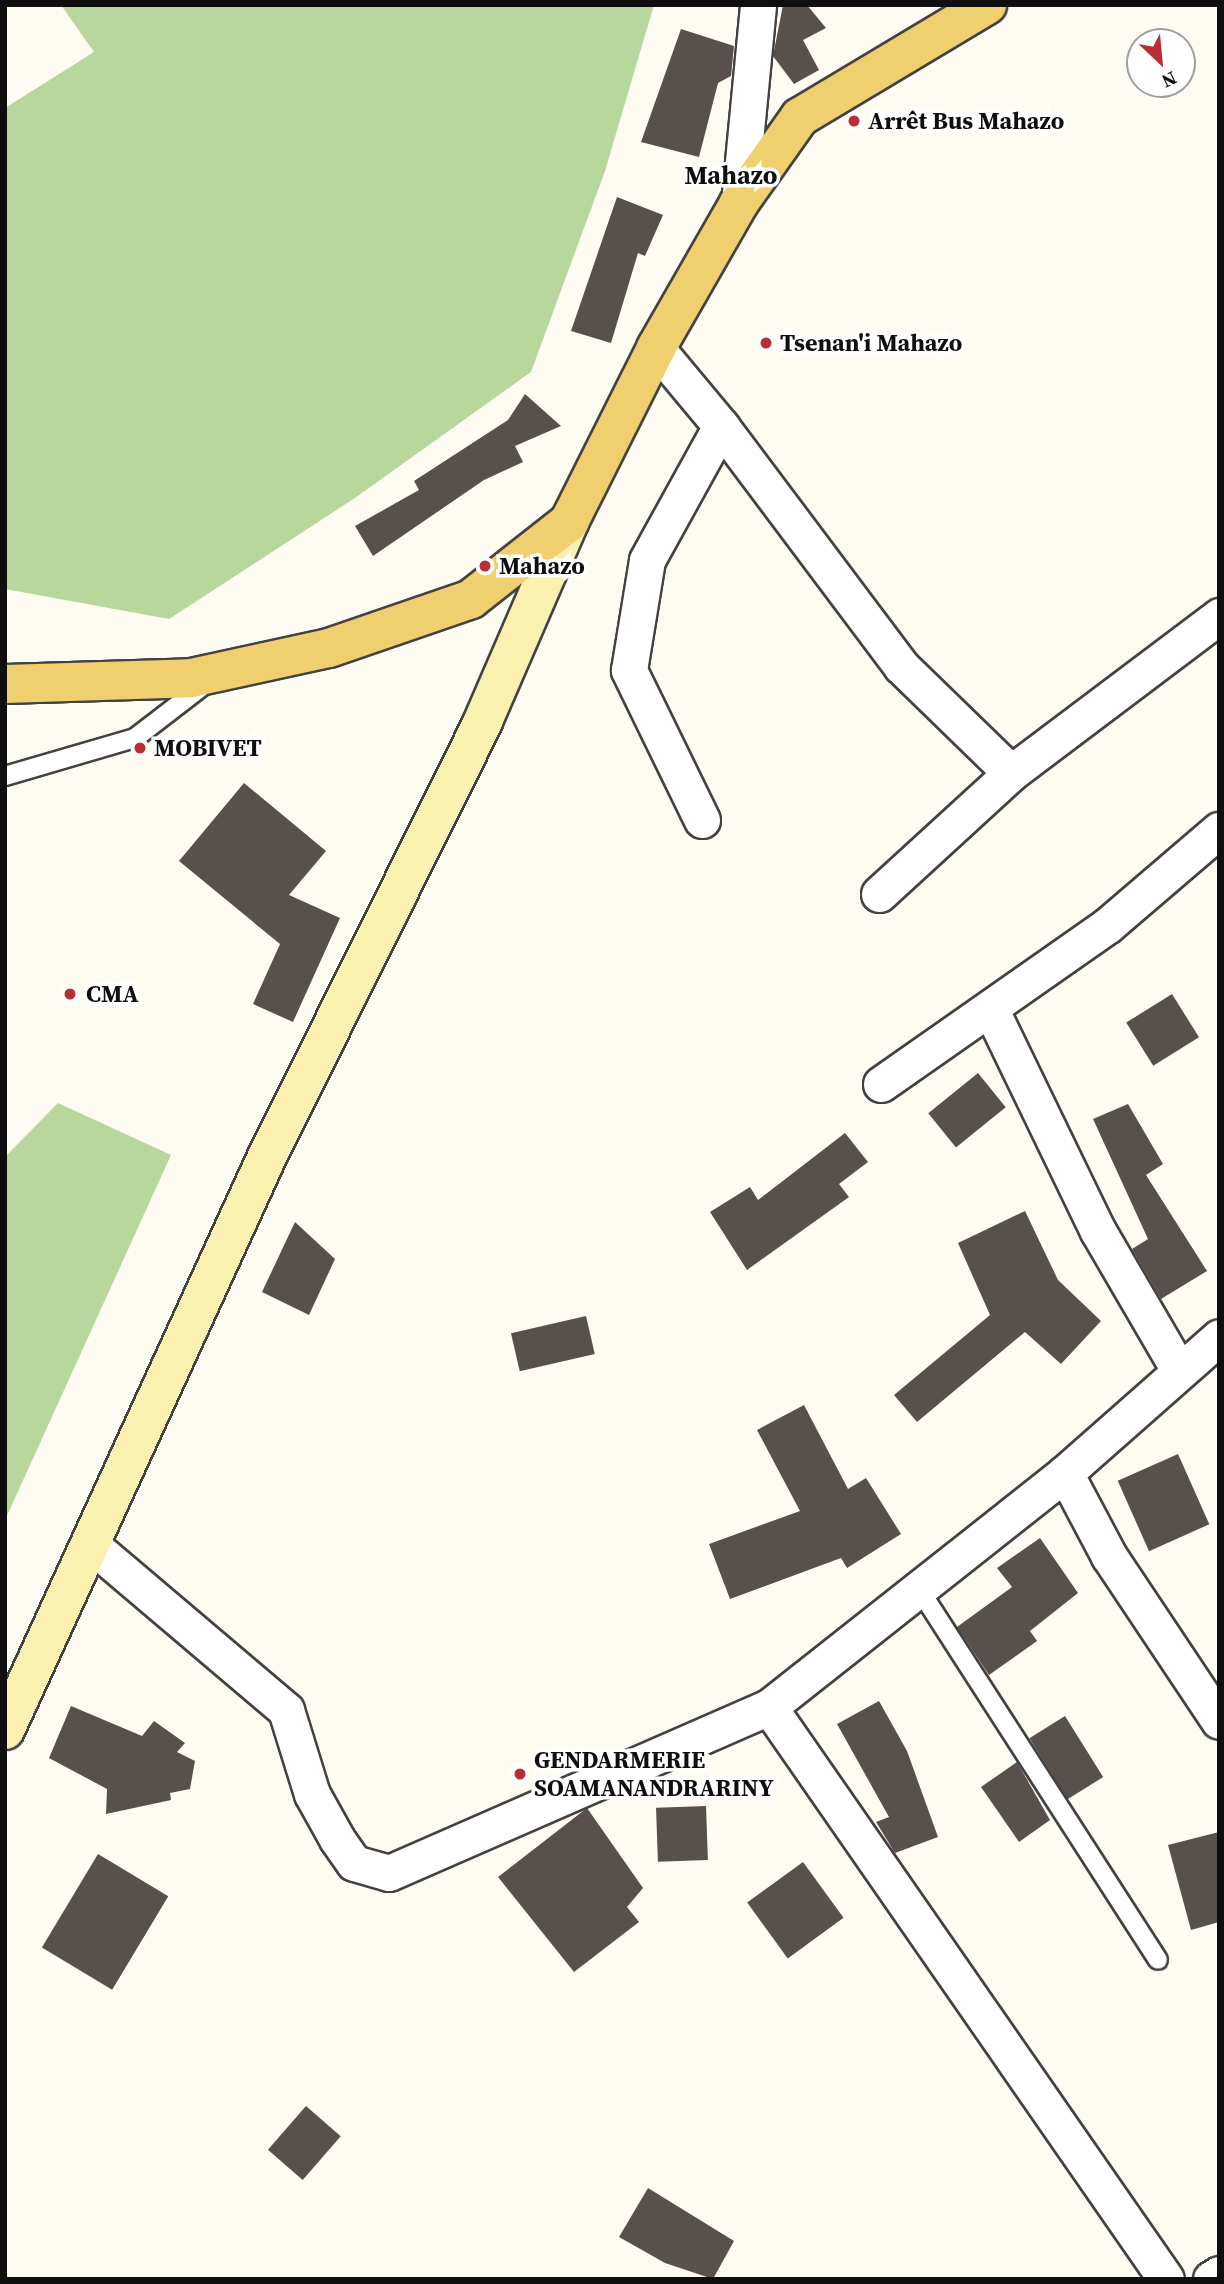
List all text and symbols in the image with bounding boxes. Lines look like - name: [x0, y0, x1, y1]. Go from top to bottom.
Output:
- north arrow: [1126, 28, 1196, 98]
- text: N: [1157, 65, 1181, 95]
- place label: Arrêt Bus Mahazo: [868, 107, 1064, 135]
- marker: Arrêt Bus Mahazo: [846, 113, 862, 129]
- district label: Mahazo: [685, 160, 777, 192]
- place label: Tsenan'i Mahazo: [780, 329, 962, 357]
- marker: Tsenan'i Mahazo: [758, 335, 774, 351]
- place label: Mahazo: [499, 552, 585, 580]
- marker: Mahazo: [477, 558, 493, 574]
- place label: MOBIVET: [154, 734, 262, 762]
- marker: MOBIVET: [132, 740, 148, 756]
- place label: CMA: [86, 980, 139, 1008]
- marker: CMA: [60, 984, 80, 1004]
- place label: GENDARMERIE SOAMANANDRARINY: [534, 1746, 773, 1802]
- marker: GENDARMERIE SOAMANANDRARINY: [512, 1766, 528, 1782]

